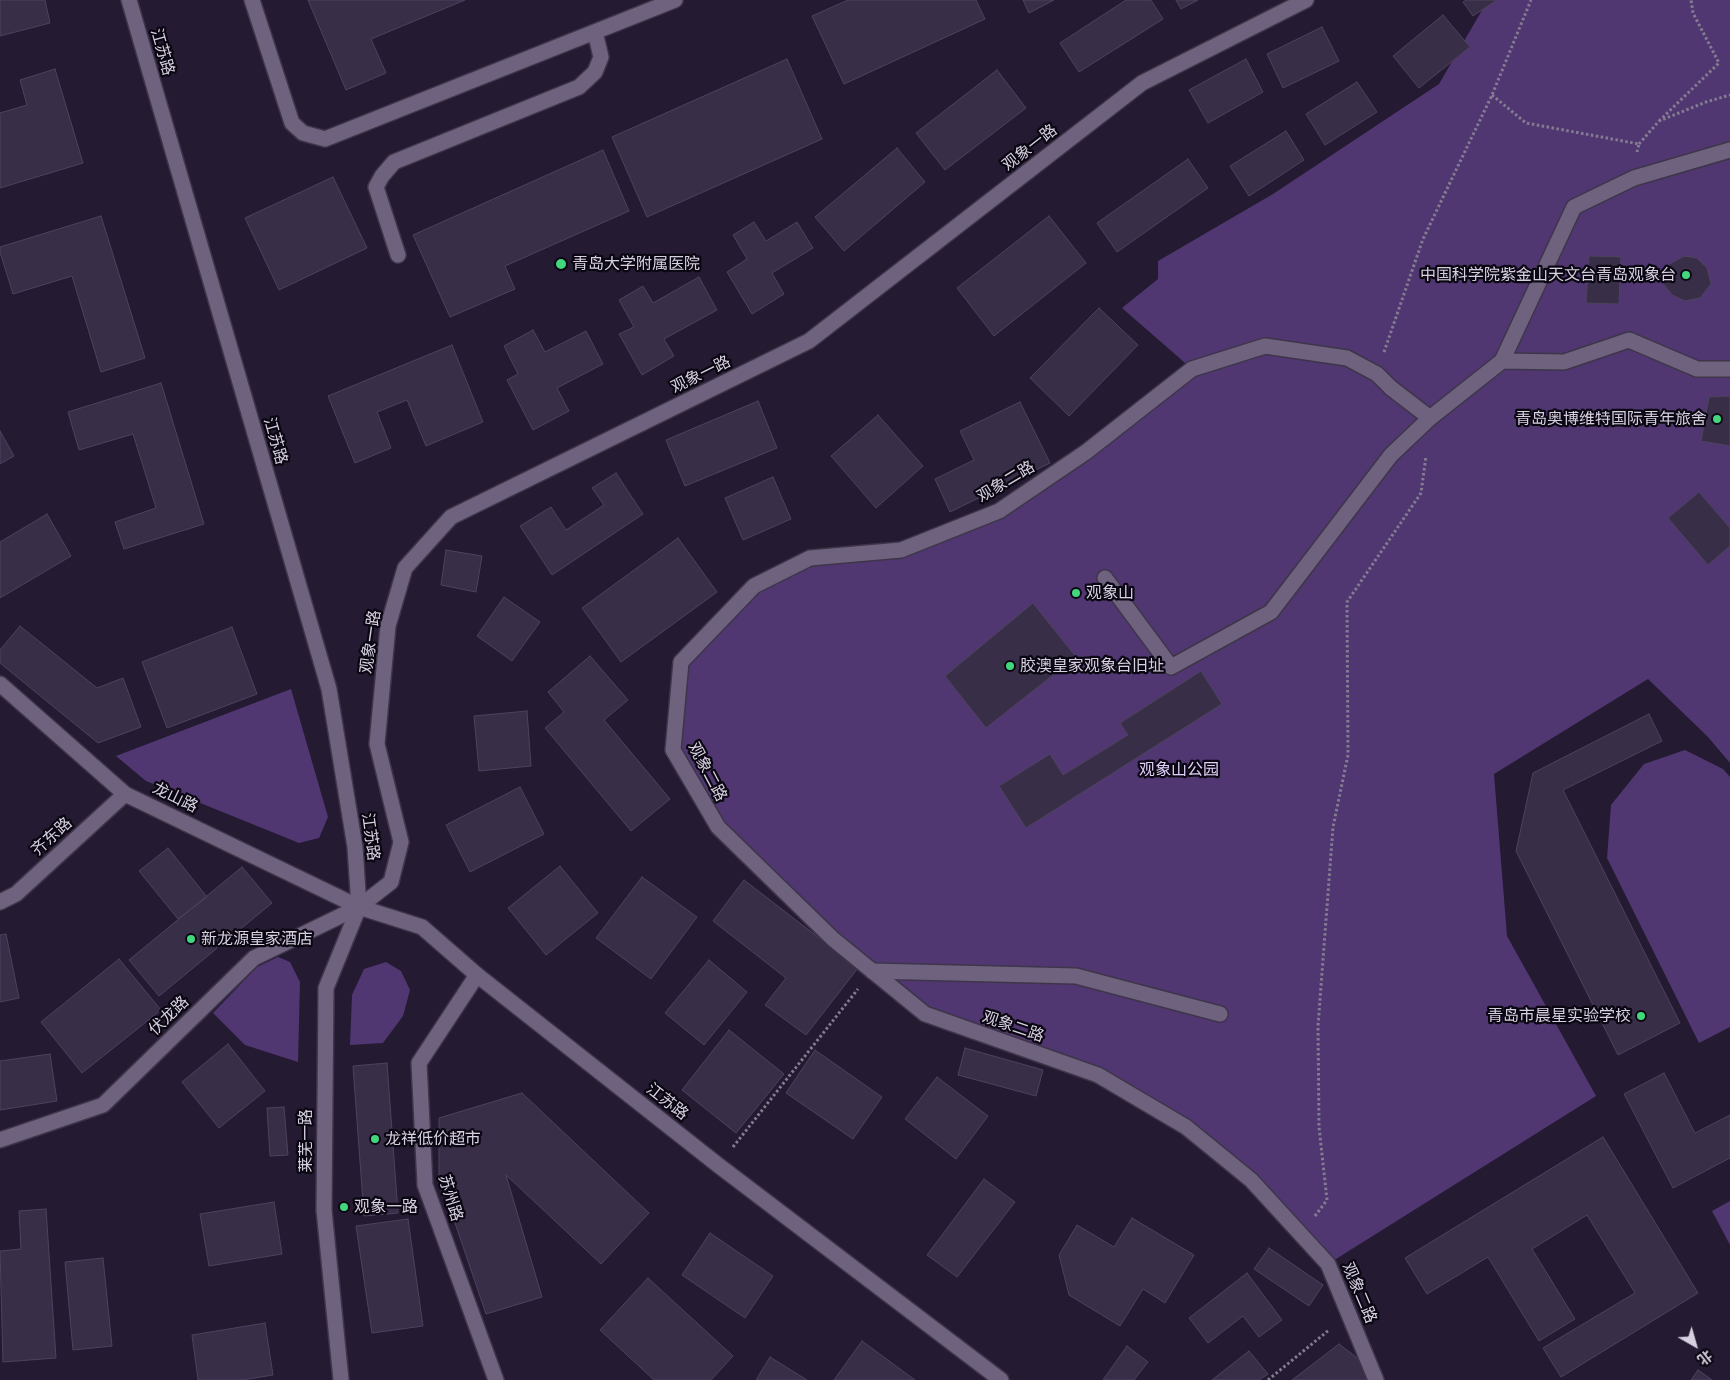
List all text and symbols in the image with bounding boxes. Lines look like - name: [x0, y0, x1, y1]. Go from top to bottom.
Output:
- street label: 江苏路: [146, 26, 178, 78]
- street label: 观象一路: [999, 121, 1061, 175]
- place label: 青岛大学附属医院: [572, 254, 700, 274]
- marker: 青岛大学附属医院: [554, 257, 568, 271]
- place label: 中国科学院紫金山天文台青岛观象台: [1420, 265, 1676, 285]
- marker: 中国科学院紫金山天文台青岛观象台: [1680, 269, 1692, 281]
- street label: 观象一路: [668, 352, 734, 398]
- place label: 青岛奥博维特国际青年旅舍: [1515, 409, 1707, 429]
- marker: 青岛奥博维特国际青年旅舍: [1711, 413, 1723, 425]
- street label: 江苏路: [259, 415, 291, 467]
- street label: 观象二路: [974, 457, 1038, 507]
- place label: 观象山: [1086, 583, 1134, 603]
- marker: 观象山: [1070, 587, 1082, 599]
- street label: 观象一路: [357, 609, 385, 675]
- place label: 胶澳皇家观象台旧址: [1020, 656, 1164, 676]
- marker: 胶澳皇家观象台旧址: [1004, 660, 1016, 672]
- street label: 观象二路: [684, 739, 730, 805]
- park label: 观象山公园: [1139, 760, 1219, 780]
- street label: 龙山路: [149, 779, 201, 817]
- street label: 江苏路: [357, 812, 383, 862]
- street label: 齐东路: [28, 814, 76, 860]
- place label: 新龙源皇家酒店: [201, 929, 313, 949]
- marker: 新龙源皇家酒店: [185, 933, 197, 945]
- street label: 伏龙路: [145, 992, 193, 1040]
- place label: 青岛市晨星实验学校: [1487, 1006, 1631, 1026]
- street label: 观象二路: [980, 1008, 1046, 1046]
- marker: 青岛市晨星实验学校: [1635, 1010, 1647, 1022]
- street label: 江苏路: [642, 1080, 692, 1124]
- street label: 莱芜一路: [296, 1109, 316, 1173]
- place label: 龙祥低价超市: [385, 1129, 481, 1149]
- marker: 龙祥低价超市: [369, 1133, 381, 1145]
- street label: 苏州路: [434, 1172, 466, 1224]
- place label: 观象一路: [354, 1197, 418, 1217]
- marker: 观象一路: [338, 1201, 350, 1213]
- street label: 观象二路: [1338, 1260, 1380, 1326]
- north arrow: [1670, 1320, 1720, 1370]
- text: 北: [1694, 1346, 1715, 1368]

